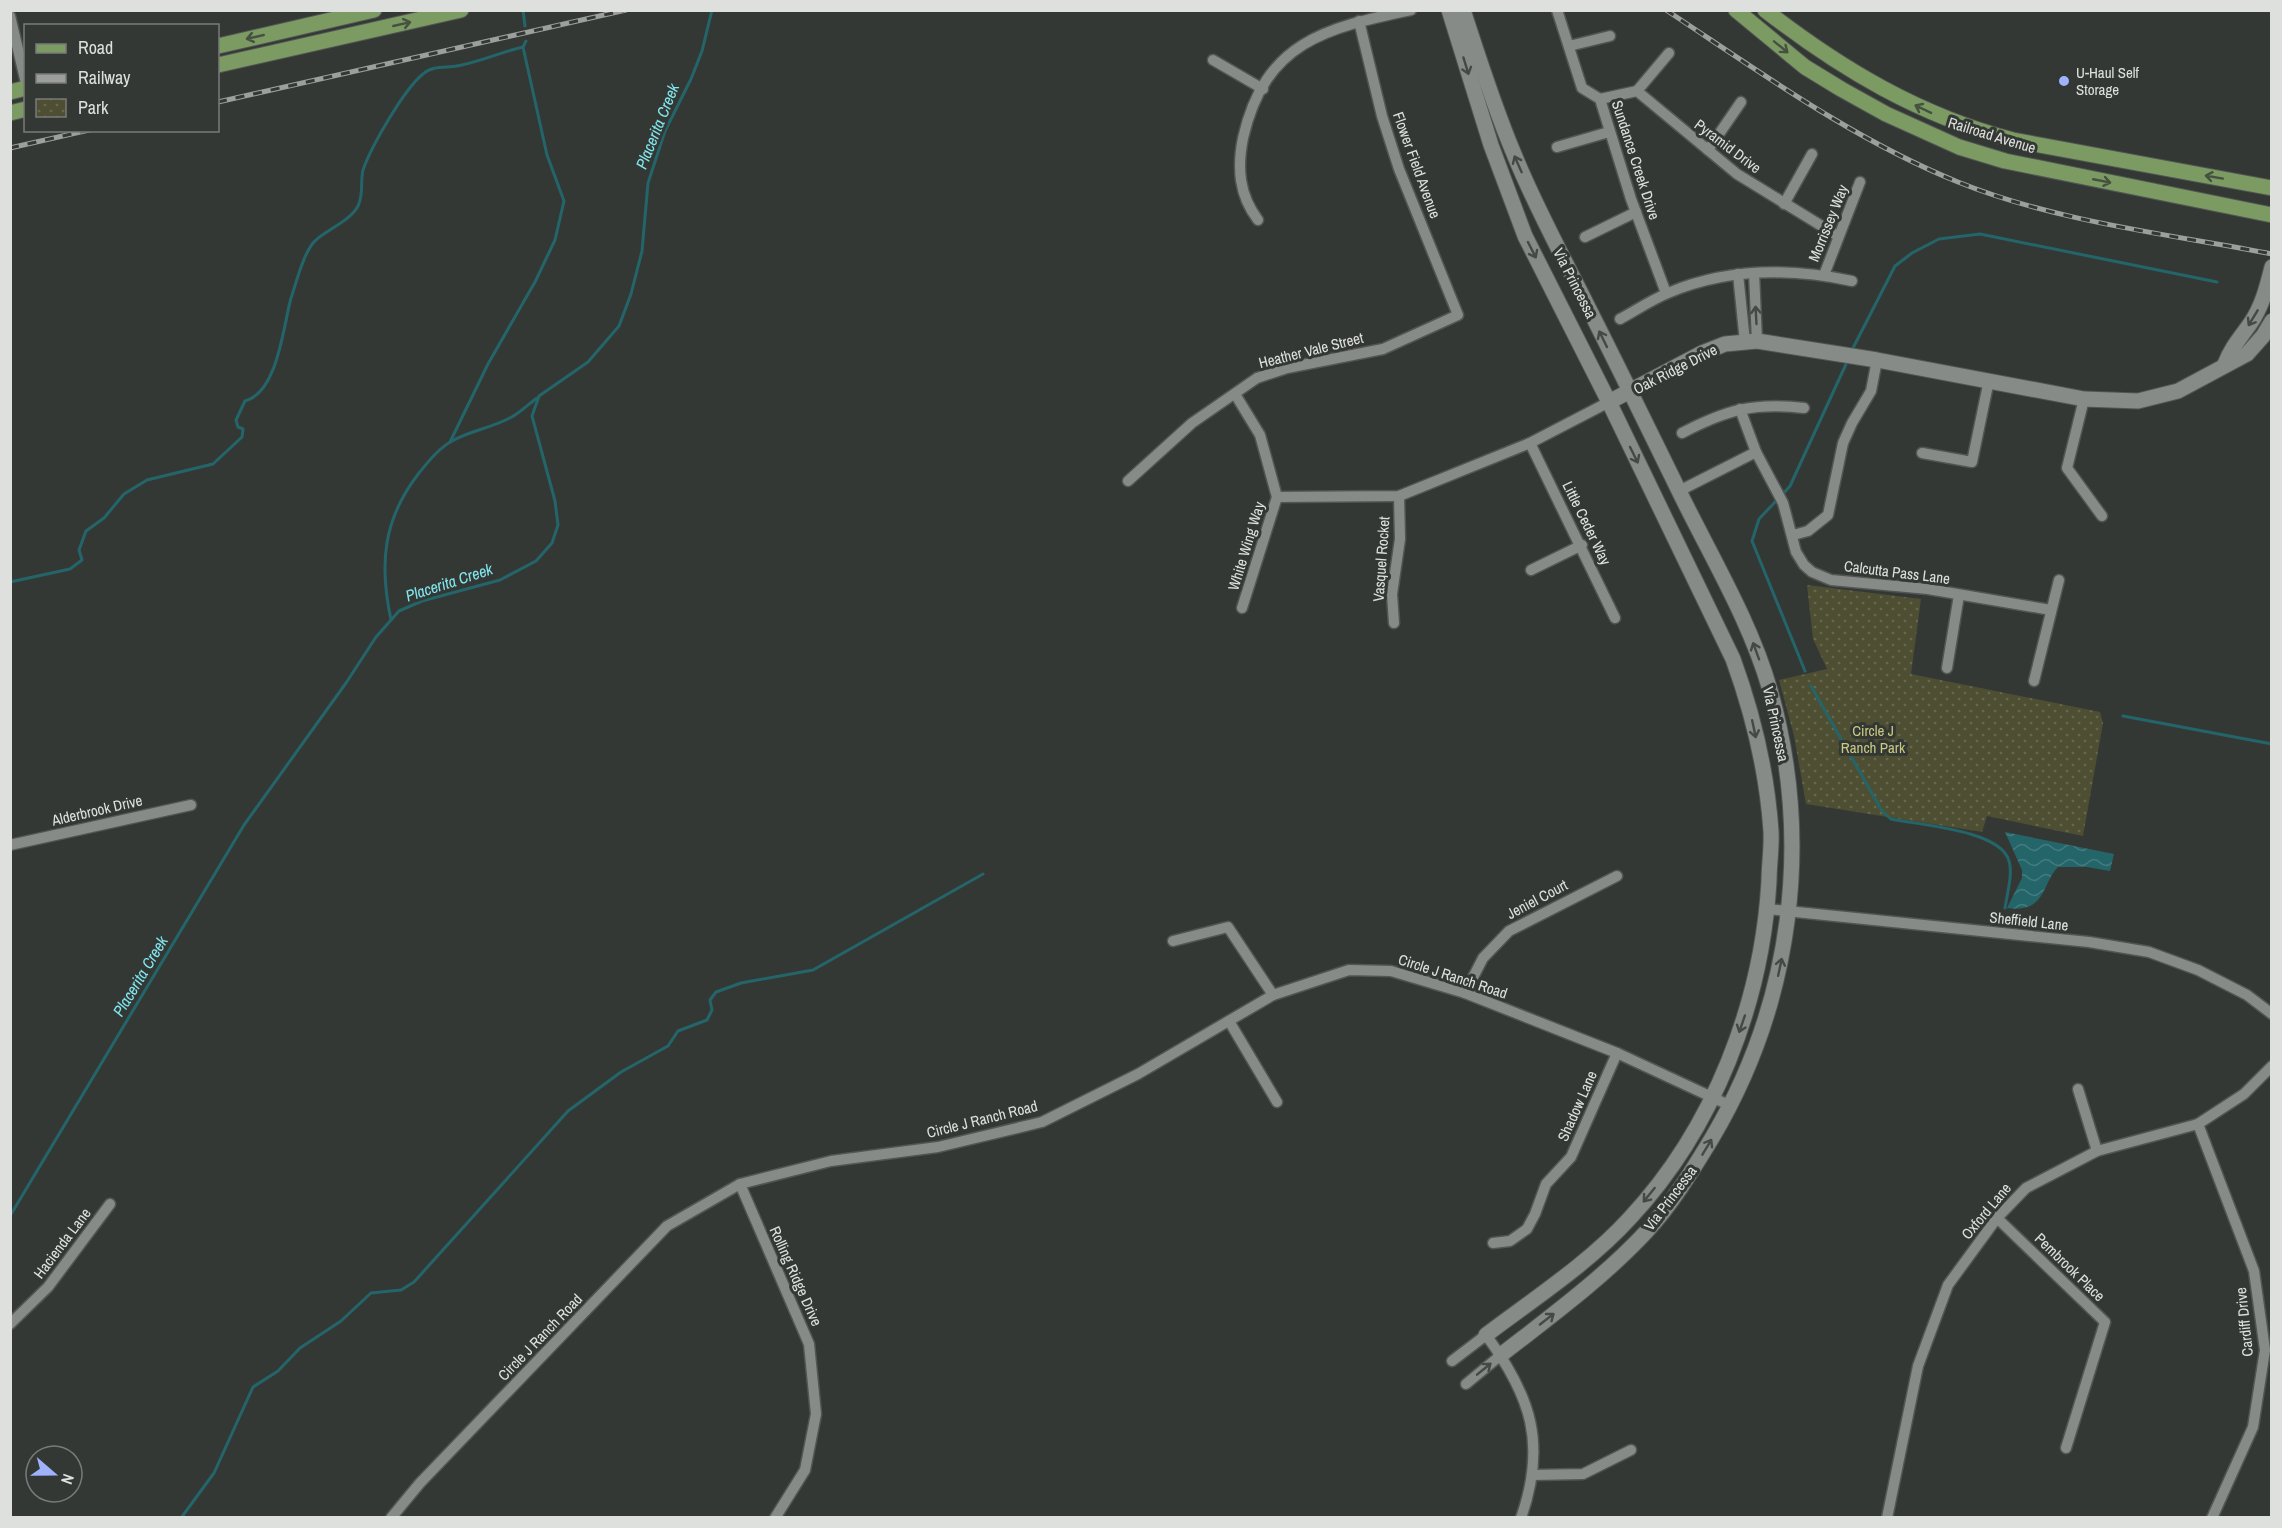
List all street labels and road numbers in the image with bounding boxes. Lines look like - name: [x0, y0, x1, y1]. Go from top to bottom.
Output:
- street label: Sundance Creek Drive: [1607, 98, 1665, 223]
- street label: Flower Field Avenue: [1388, 109, 1446, 221]
- street label: Railroad Avenue: [1946, 112, 2039, 158]
- street label: Pyramid Drive: [1690, 114, 1766, 178]
- street label: Morrissey Way: [1803, 180, 1853, 265]
- street label: Via Princessa: [1548, 244, 1602, 322]
- street label: Heather Vale Street: [1256, 327, 1366, 373]
- street label: Oak Ridge Drive: [1629, 339, 1721, 399]
- street label: Little Ceder Way: [1558, 477, 1617, 569]
- street label: White Wing Way: [1223, 498, 1270, 593]
- street label: Vasquel Rocket: [1368, 515, 1394, 602]
- street label: Calcutta Pass Lane: [1843, 555, 1951, 589]
- street label: Via Princessa: [1758, 684, 1794, 764]
- street label: Alderbrook Drive: [49, 789, 144, 831]
- street label: Jeniel Court: [1503, 874, 1572, 924]
- street label: Sheffield Lane: [1989, 906, 2070, 936]
- street label: Circle J Ranch Road: [1396, 948, 1510, 1004]
- street label: Shadow Lane: [1552, 1067, 1602, 1145]
- street label: Circle J Ranch Road: [924, 1095, 1040, 1143]
- street label: Via Princessa: [1639, 1161, 1701, 1235]
- street label: Oxford Lane: [1956, 1178, 2016, 1244]
- street label: Hacienda Lane: [29, 1203, 96, 1283]
- street label: Rolling Ridge Drive: [765, 1223, 827, 1329]
- street label: Pembrook Place: [2030, 1228, 2110, 1306]
- street label: Cardiff Drive: [2230, 1286, 2258, 1358]
- street label: Circle J Ranch Road: [493, 1289, 587, 1385]

